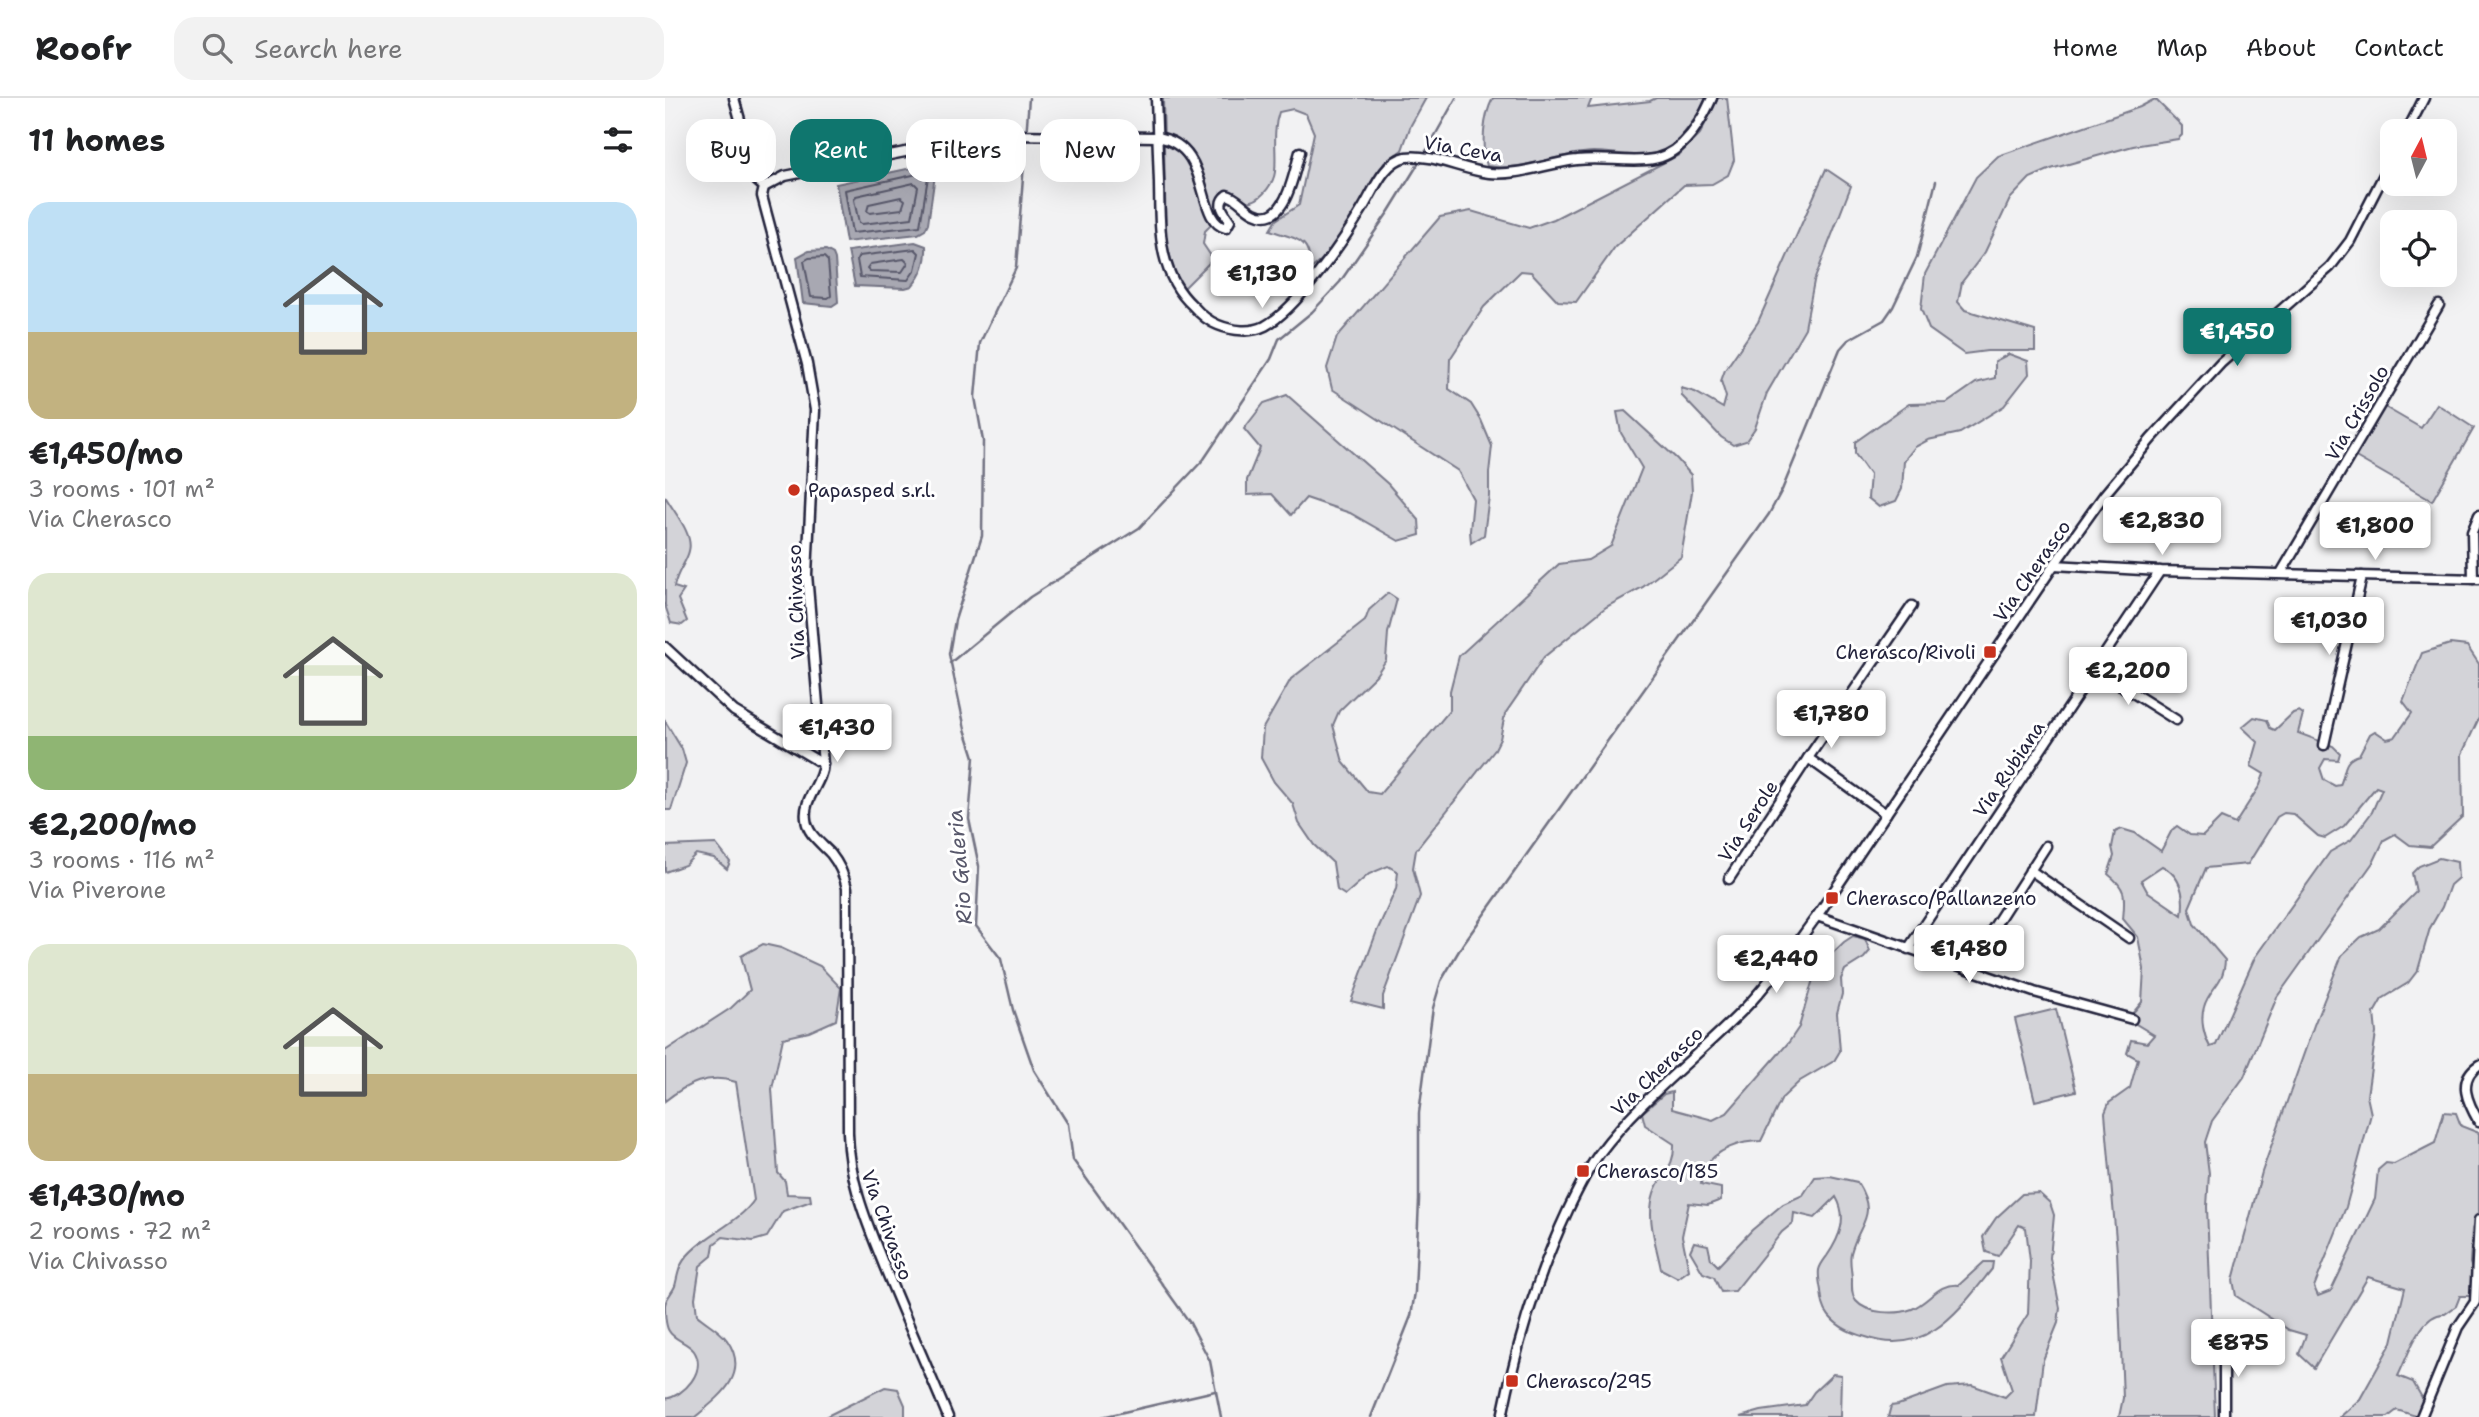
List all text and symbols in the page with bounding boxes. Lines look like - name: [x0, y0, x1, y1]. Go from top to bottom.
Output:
- search box: [174, 17, 664, 80]
- text: Roofr: [35, 26, 132, 71]
- icon: search: [198, 29, 236, 67]
- text: Search here: [254, 31, 403, 66]
- text: Home: [2052, 32, 2118, 64]
- text: Map: [2156, 32, 2208, 64]
- text: About: [2246, 32, 2316, 64]
- text: Contact: [2354, 32, 2444, 64]
- chip: Buy: [686, 119, 776, 182]
- chip: Rent: [790, 119, 892, 182]
- chip: Filters: [906, 119, 1026, 182]
- chip: New: [1040, 119, 1140, 182]
- north arrow: [2380, 119, 2457, 196]
- map controls: [2380, 119, 2457, 287]
- text: 11 homes: [28, 120, 165, 161]
- icon: filters: [599, 121, 637, 159]
- street label: Via Ceva: [1422, 130, 1504, 168]
- button: locate: [2380, 210, 2457, 287]
- icon: home: [270, 247, 396, 373]
- pin: €1,130: [1205, 250, 1319, 310]
- text: €1,130: [1227, 258, 1297, 288]
- pin: €1,450: [2180, 308, 2294, 368]
- text: €1,450: [2199, 316, 2275, 346]
- street label: Via Crissolo: [2319, 360, 2395, 466]
- text: €1,450/mo: [28, 433, 184, 474]
- text: 3 rooms · 101 m²: [28, 474, 215, 504]
- place label: Papasped s.r.l.: [808, 478, 935, 503]
- marker: Papasped s.r.l.: [786, 482, 802, 498]
- pin: €2,830: [2105, 498, 2219, 557]
- pin: €1,800: [2318, 503, 2432, 562]
- text: Via Cherasco: [28, 504, 172, 534]
- text: €2,830: [2119, 505, 2205, 535]
- text: €1,800: [2336, 510, 2414, 540]
- street label: Via Cherasco: [1988, 515, 2076, 627]
- street label: Via Chivasso: [781, 544, 811, 660]
- pin: €1,030: [2272, 598, 2386, 657]
- text: €1,030: [2290, 605, 2368, 635]
- icon: home: [270, 618, 396, 744]
- place label: Cherasco/Rivoli: [1836, 640, 1976, 665]
- marker: Cherasco/Rivoli: [1982, 644, 1998, 660]
- pin: €2,200: [2071, 648, 2185, 707]
- text: €2,200: [2085, 655, 2171, 685]
- pin: €1,780: [1774, 690, 1888, 750]
- text: €1,780: [1793, 698, 1869, 728]
- pin: €1,430: [780, 704, 894, 764]
- text: €1,430: [799, 712, 875, 742]
- street label: Via Rubiana: [1968, 716, 2051, 822]
- street label: Via Serole: [1712, 775, 1784, 867]
- text: €2,200/mo: [28, 804, 197, 845]
- water label: Rio Galeria: [941, 808, 979, 926]
- text: 3 rooms · 116 m²: [28, 845, 215, 875]
- text: Via Piverone: [28, 875, 167, 905]
- place label: Cherasco/Pallanzeno: [1846, 886, 2036, 911]
- marker: Cherasco/Pallanzeno: [1824, 890, 1840, 906]
- pin: €1,480: [1912, 926, 2026, 985]
- text: €1,480: [1930, 933, 2008, 963]
- pin: €2,440: [1719, 936, 1833, 995]
- text: €2,440: [1733, 943, 1819, 973]
- icon: home: [270, 989, 396, 1115]
- street label: Via Cherasco: [1606, 1021, 1708, 1121]
- place label: Cherasco/185: [1597, 1159, 1718, 1184]
- marker: Cherasco/185: [1575, 1163, 1591, 1179]
- street label: Via Chivasso: [855, 1166, 919, 1284]
- text: €1,430/mo: [28, 1175, 185, 1216]
- text: 2 rooms · 72 m²: [28, 1216, 211, 1246]
- text: Via Chivasso: [28, 1246, 168, 1276]
- pin: €875: [2197, 1320, 2279, 1379]
- text: €875: [2207, 1327, 2269, 1357]
- place label: Cherasco/295: [1526, 1369, 1652, 1394]
- marker: Cherasco/295: [1504, 1373, 1520, 1389]

